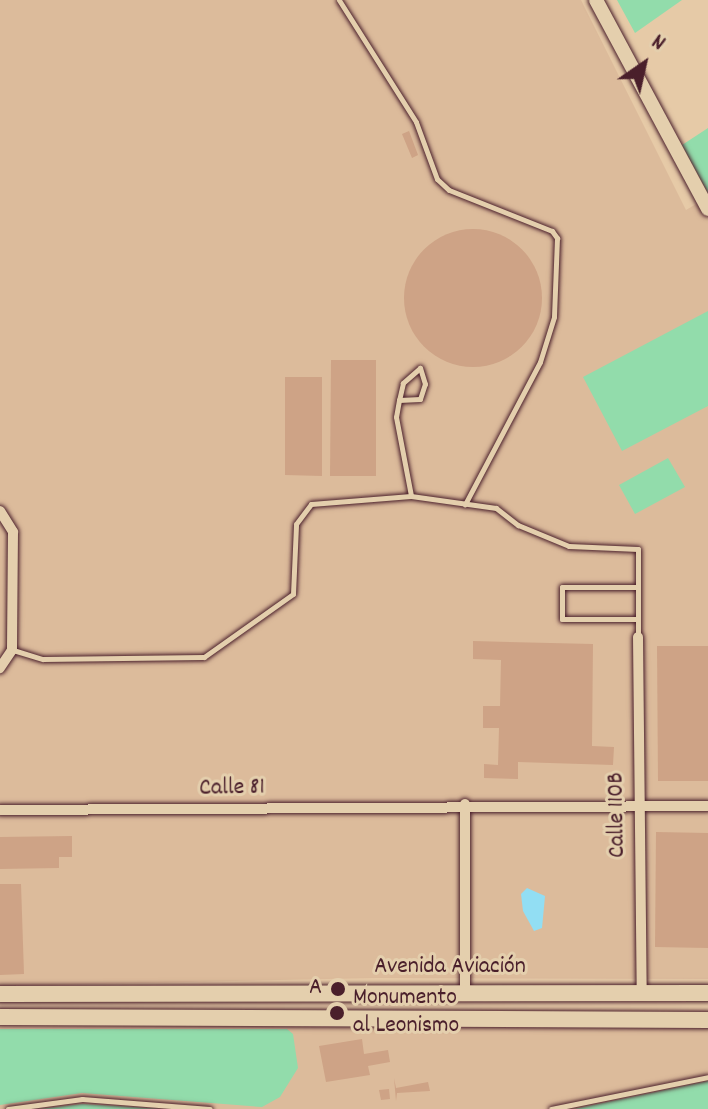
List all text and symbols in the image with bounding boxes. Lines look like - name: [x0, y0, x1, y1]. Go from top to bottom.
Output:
- north arrow: [604, 24, 684, 104]
- text: N: [645, 28, 671, 60]
- street label: Calle 110B: [603, 772, 633, 858]
- street label: Calle 81: [199, 774, 265, 804]
- street label: Avenida Aviación: [374, 954, 526, 982]
- place label: A: [309, 975, 322, 1003]
- marker: A: [329, 980, 347, 998]
- place label: Monumento al Leonismo: [353, 985, 459, 1041]
- marker: Monumento al Leonismo: [328, 1004, 346, 1022]

